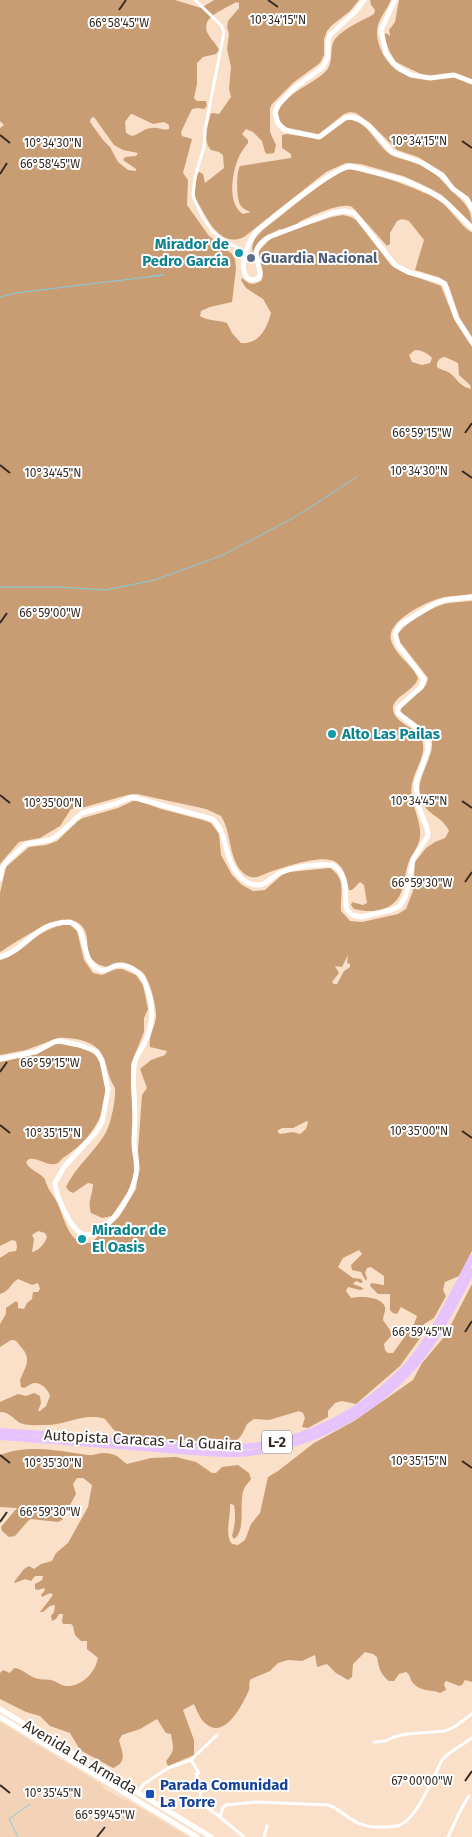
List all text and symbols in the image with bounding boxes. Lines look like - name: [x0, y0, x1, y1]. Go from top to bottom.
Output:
- text: 10°34'15"N: [250, 13, 306, 27]
- text: 66°58'45"W: [89, 16, 149, 30]
- text: 10°34'15"N: [391, 134, 447, 148]
- text: 10°34'30"N: [24, 136, 82, 150]
- text: 66°58'45"W: [20, 157, 80, 171]
- place label: Mirador de Pedro García: [142, 235, 229, 270]
- marker: Mirador de Pedro García: [233, 247, 245, 259]
- place label: Guardia Nacional: [261, 249, 378, 267]
- marker: Guardia Nacional: [245, 252, 257, 264]
- text: 66°59'15"W: [392, 426, 452, 440]
- text: 10°34'30"N: [390, 464, 448, 478]
- text: 10°34'45"N: [25, 466, 81, 480]
- text: 66°59'00"W: [19, 606, 81, 620]
- place label: Alto Las Pailas: [341, 725, 440, 743]
- marker: Alto Las Pailas: [326, 728, 338, 740]
- text: 10°34'45"N: [391, 794, 447, 808]
- text: 10°35'00"N: [24, 796, 82, 810]
- text: 66°59'30"W: [392, 876, 453, 890]
- text: 66°59'15"W: [20, 1056, 80, 1070]
- text: 10°35'00"N: [390, 1124, 448, 1138]
- text: 10°35'15"N: [25, 1126, 81, 1140]
- place label: Mirador de El Oasis: [92, 1221, 166, 1256]
- marker: Mirador de El Oasis: [76, 1233, 88, 1245]
- text: 66°59'45"W: [392, 1325, 452, 1339]
- street label: Autopista Caracas - La Guaira: [44, 1426, 242, 1454]
- road number: L-2: [262, 1430, 292, 1454]
- text: 10°35'15"N: [391, 1454, 447, 1468]
- text: 10°35'30"N: [24, 1456, 82, 1470]
- text: 66°59'30"W: [20, 1505, 81, 1519]
- street label: Avenida La Armada: [20, 1716, 140, 1798]
- text: 67°00'00"W: [391, 1774, 453, 1788]
- place label: Parada Comunidad La Torre: [160, 1776, 288, 1811]
- text: 10°35'45"N: [25, 1786, 81, 1800]
- marker: Parada Comunidad La Torre: [144, 1788, 156, 1800]
- text: 66°59'45"W: [75, 1808, 135, 1822]

